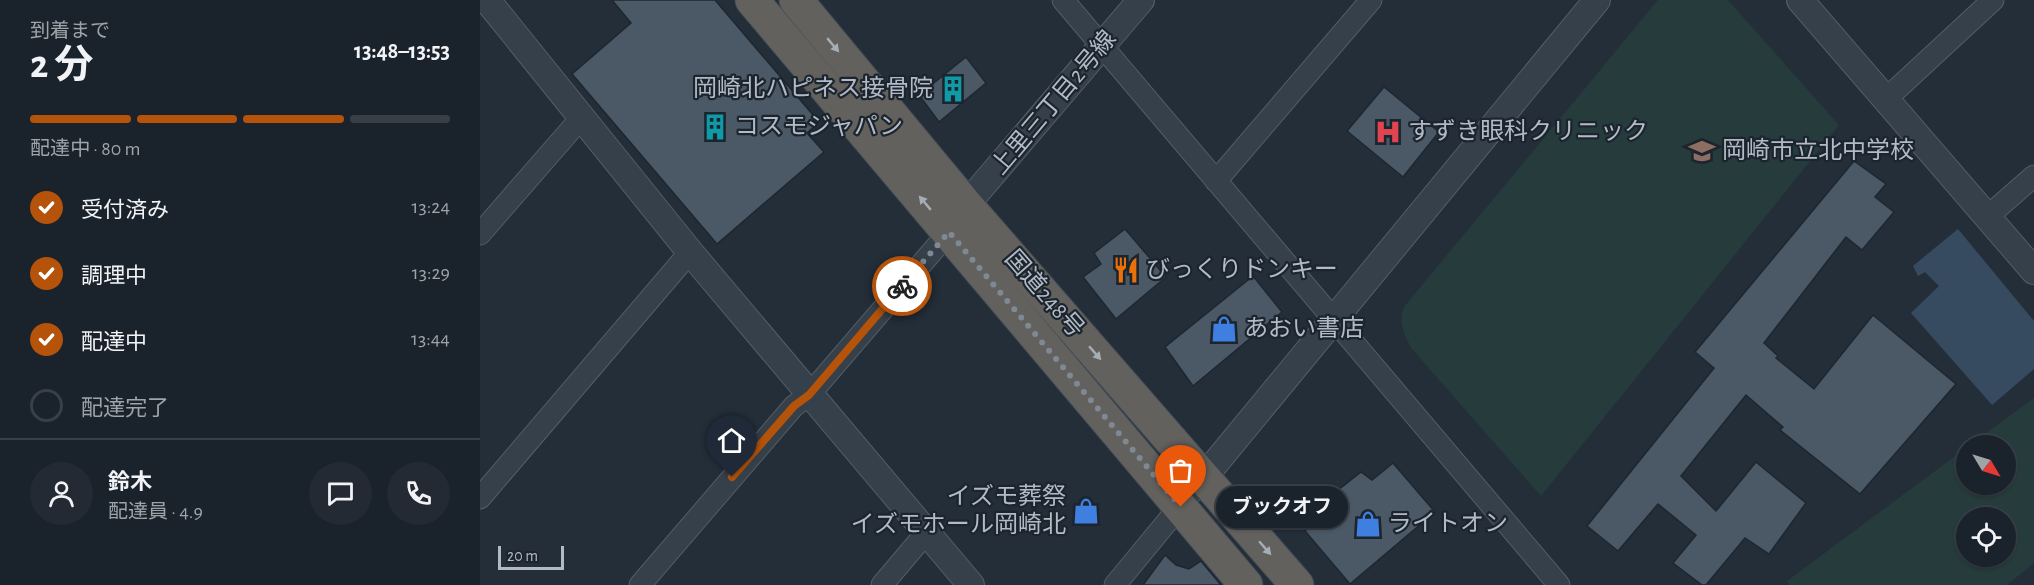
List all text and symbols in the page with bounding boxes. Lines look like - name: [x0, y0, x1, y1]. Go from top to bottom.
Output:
- text: 到着まで: [30, 21, 110, 41]
- street label: 上里三丁目2号線: [986, 25, 1121, 179]
- one-way arrow: [826, 37, 839, 52]
- text: 13:48–13:53: [354, 40, 450, 62]
- text: 2 分: [30, 46, 93, 85]
- building icon: 岡崎北ハピネス接骨院: [938, 74, 968, 104]
- place label: 岡崎北ハピネス接骨院: [693, 75, 933, 101]
- building icon: コスモジャパン: [700, 112, 730, 142]
- place label: コスモジャパン: [735, 114, 903, 139]
- hospital icon: すずき眼科クリニック: [1373, 117, 1403, 147]
- place label: すずき眼科クリニック: [1408, 118, 1648, 144]
- school or university icon: 岡崎市立北中学校: [1687, 136, 1717, 166]
- place label: 岡崎市立北中学校: [1722, 137, 1914, 163]
- text: 配達中 · 80 m: [30, 139, 141, 159]
- icon: check: [30, 191, 63, 224]
- one-way arrow: [918, 195, 931, 211]
- text: 13:24: [412, 197, 450, 217]
- text: 受付済み: [81, 199, 169, 221]
- street label: 国道248号: [1000, 245, 1089, 342]
- restaurant icon: びっくりドンキー: [1111, 255, 1141, 285]
- courier: [872, 256, 932, 316]
- icon: check: [30, 257, 63, 290]
- place label: びっくりドンキー: [1146, 257, 1338, 282]
- text: 13:29: [412, 263, 450, 283]
- text: 調理中: [81, 265, 147, 287]
- icon: bike: [886, 270, 919, 303]
- shop icon: あおい書店: [1209, 314, 1239, 344]
- place label: あおい書店: [1244, 315, 1364, 341]
- icon: check: [30, 323, 63, 356]
- text: 13:44: [411, 329, 450, 349]
- text: 配達中: [81, 331, 147, 353]
- one-way arrow: [1089, 345, 1102, 361]
- text: 配達完了: [81, 397, 169, 419]
- pin: [706, 415, 757, 477]
- icon: home: [715, 424, 748, 457]
- north arrow: [1956, 435, 2016, 495]
- map controls: [1956, 435, 2016, 567]
- pin: [1155, 445, 1206, 507]
- icon: bag: [1164, 454, 1197, 487]
- button: person: [30, 462, 93, 525]
- button: chat: [309, 462, 372, 525]
- button: phone: [387, 462, 450, 525]
- text: 鈴木: [108, 471, 152, 493]
- place label: イズモ葬祭 イズモホール岡崎北: [851, 483, 1066, 537]
- callout: ブックオフ: [1217, 486, 1349, 528]
- shop icon: イズモ葬祭 イズモホール岡崎北: [1071, 496, 1101, 526]
- text: ブックオフ: [1232, 497, 1332, 517]
- text: 配達員 · 4.9: [108, 502, 203, 522]
- button: locate: [1956, 507, 2016, 567]
- shop icon: ライトオン: [1353, 509, 1383, 539]
- place label: ライトオン: [1388, 512, 1508, 536]
- one-way arrow: [1258, 540, 1271, 555]
- scale bar: [498, 543, 564, 570]
- text: 20 m: [507, 548, 538, 564]

